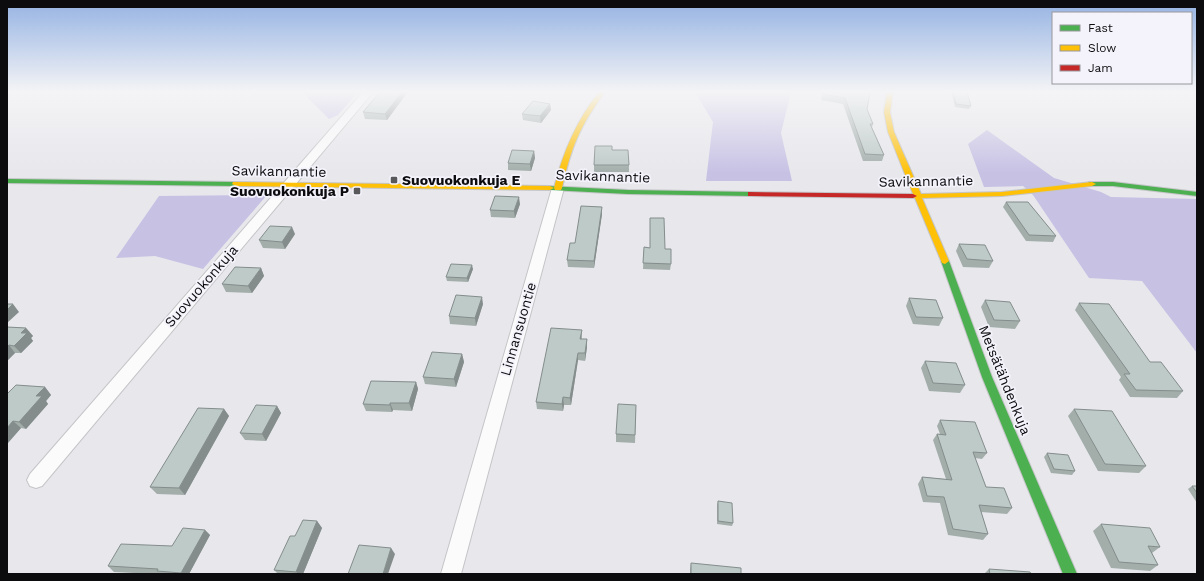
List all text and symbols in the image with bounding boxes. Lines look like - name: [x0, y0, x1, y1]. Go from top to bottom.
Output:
- legend: [1052, 12, 1192, 84]
- text: Fast: [1088, 21, 1113, 35]
- text: Slow: [1088, 41, 1116, 55]
- text: Jam: [1088, 61, 1113, 75]
- street label: Savikannantie: [231, 162, 327, 180]
- street label: Savikannantie: [555, 166, 651, 186]
- place label: Suovuokonkuja E: [402, 172, 521, 188]
- street label: Savikannantie: [878, 172, 974, 190]
- marker: Suovuokonkuja E: [389, 175, 399, 185]
- place label: Suovuokonkuja P: [230, 183, 349, 199]
- marker: Suovuokonkuja P: [352, 186, 362, 196]
- street label: Suovuokonkuja: [161, 242, 241, 330]
- street label: Linnansuontie: [497, 280, 539, 378]
- street label: Metsätähdenkuja: [976, 323, 1034, 437]

